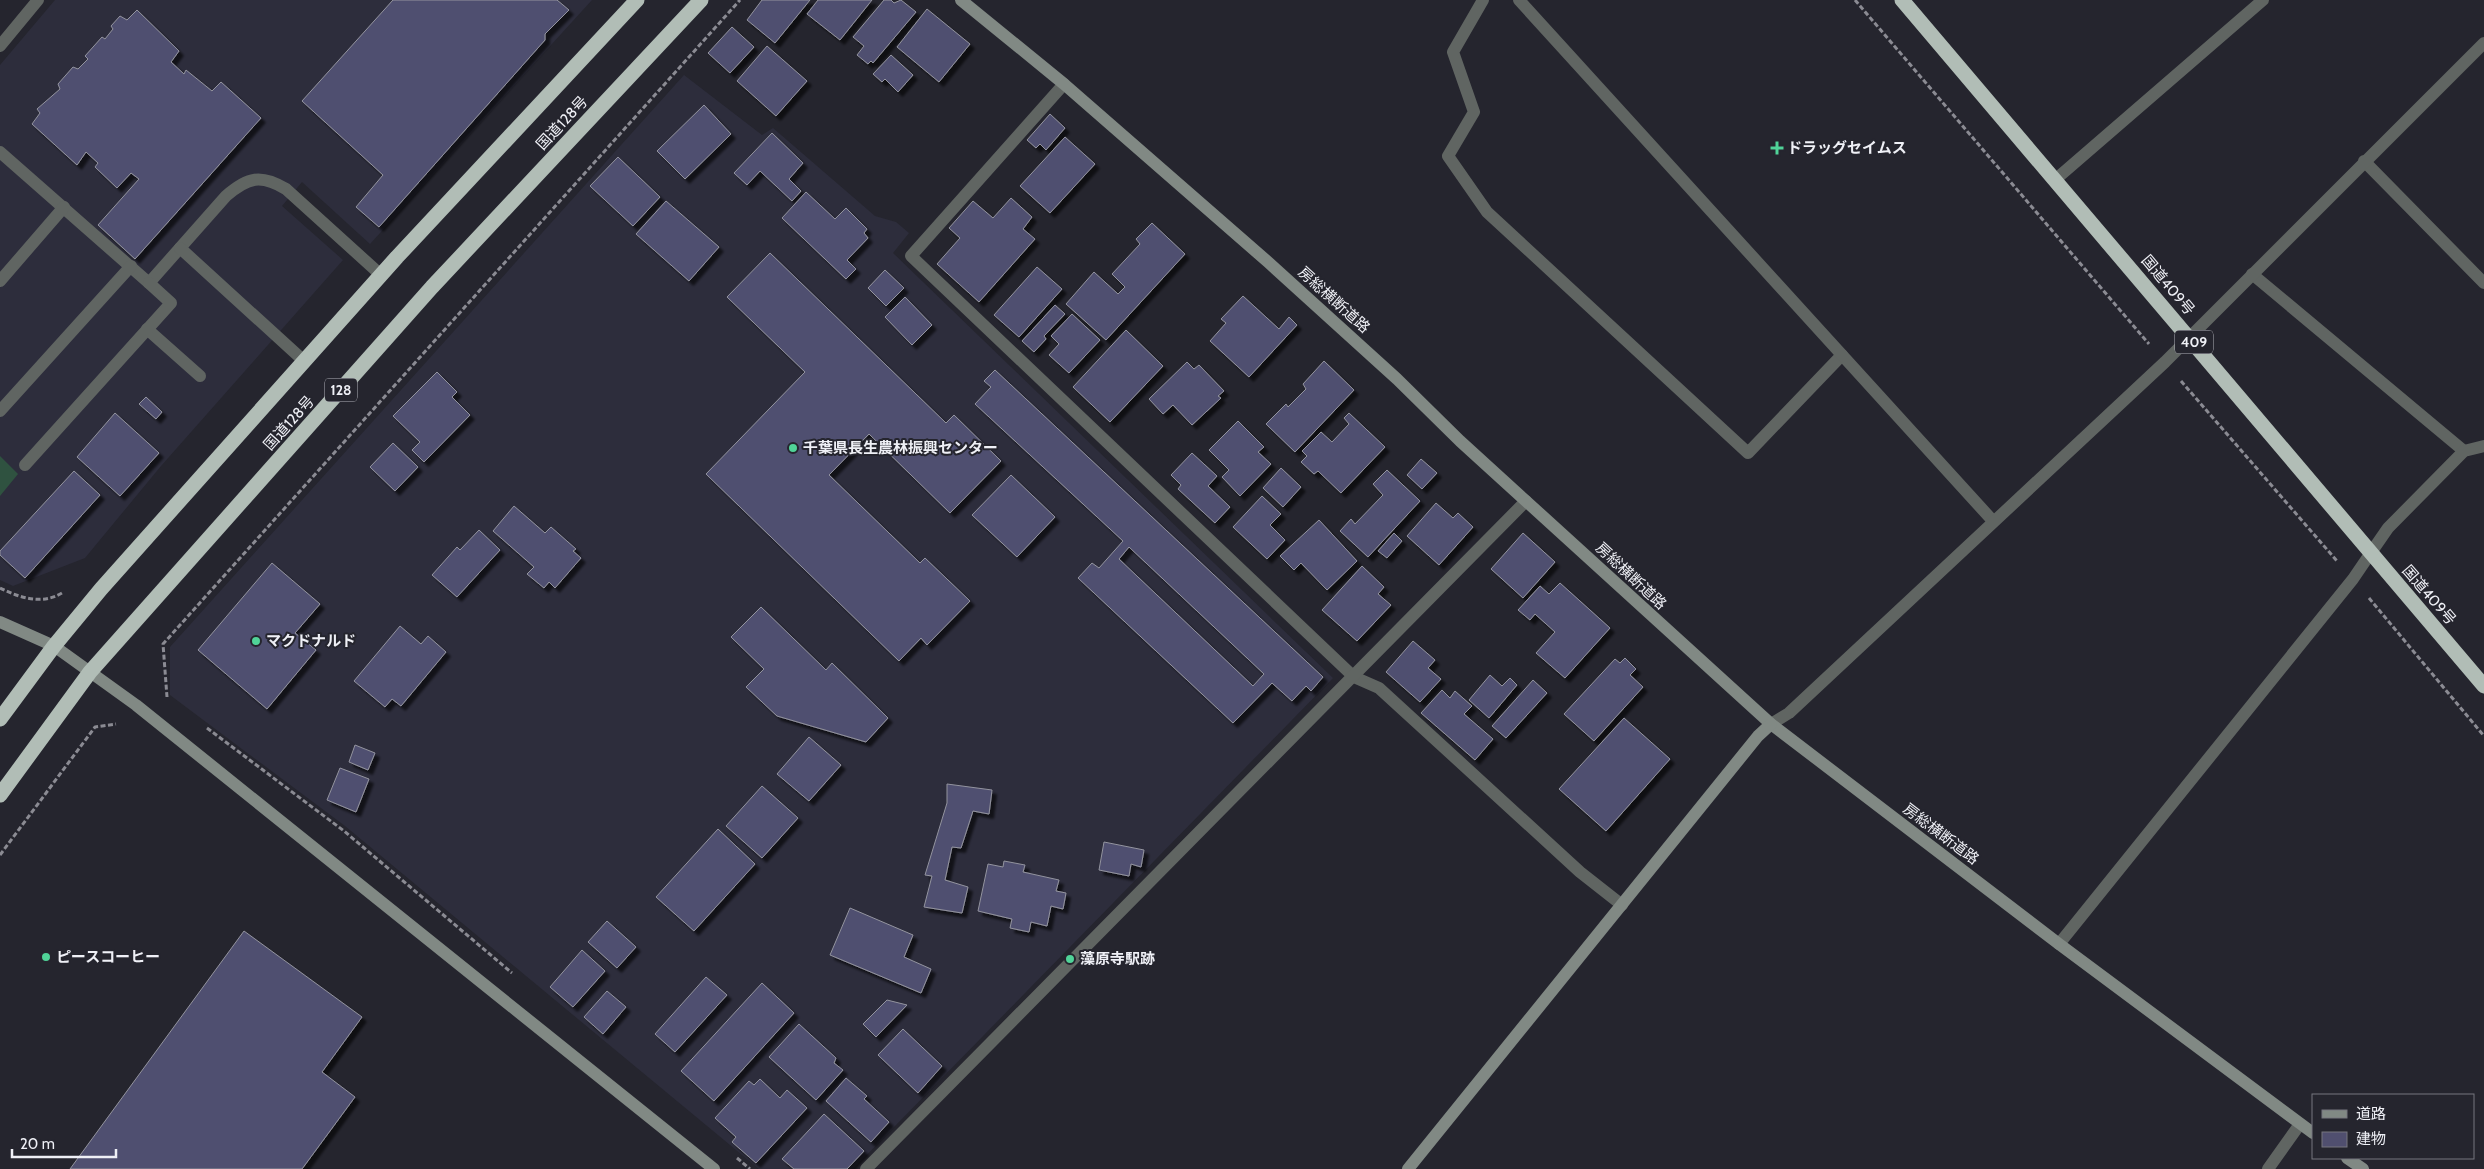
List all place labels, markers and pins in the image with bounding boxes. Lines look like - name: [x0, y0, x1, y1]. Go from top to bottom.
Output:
- place label: ドラッグセイムス: [1787, 139, 1907, 157]
- marker: ドラッグセイムス: [1771, 142, 1783, 154]
- place label: 千葉県長生農林振興センター: [803, 439, 998, 457]
- marker: 千葉県長生農林振興センター: [787, 442, 799, 454]
- place label: マクドナルド: [266, 632, 356, 650]
- marker: マクドナルド: [250, 635, 262, 647]
- place label: ピースコーヒー: [56, 948, 160, 966]
- place label: 藻原寺駅跡: [1080, 950, 1155, 968]
- marker: ピースコーヒー: [40, 951, 52, 963]
- marker: 藻原寺駅跡: [1064, 953, 1076, 965]

